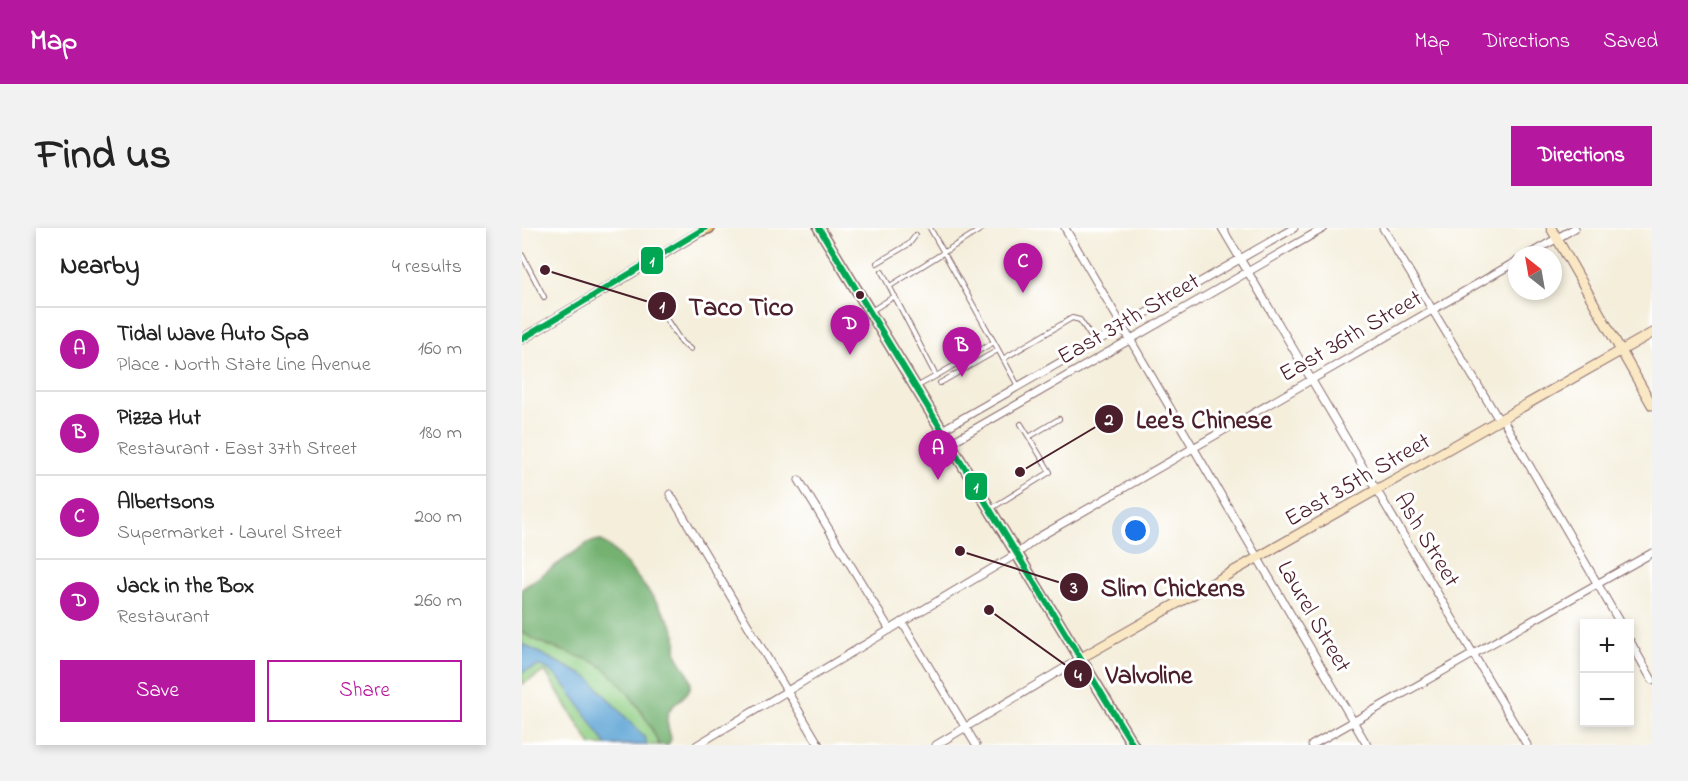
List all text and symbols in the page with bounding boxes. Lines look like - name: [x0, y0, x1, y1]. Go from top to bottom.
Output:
- text: Map: [30, 22, 77, 63]
- text: Map: [1414, 27, 1450, 57]
- text: Directions: [1483, 27, 1570, 57]
- text: Saved: [1603, 27, 1658, 57]
- text: Find us: [36, 126, 171, 187]
- button: Directions: [1511, 126, 1652, 186]
- pin: C: [1004, 244, 1042, 293]
- line badge: 1: [640, 246, 664, 275]
- north arrow: [1508, 246, 1562, 300]
- text: Nearby: [60, 248, 139, 286]
- text: 1: [649, 250, 655, 274]
- text: 4 results: [392, 253, 462, 282]
- street label: East 37th Street: [1051, 265, 1207, 375]
- street label: East 36th Street: [1273, 282, 1429, 392]
- callout: Taco Tico: [647, 284, 806, 328]
- unlabelled marker: [854, 289, 866, 301]
- text: Taco Tico: [688, 290, 794, 328]
- text: 1: [659, 295, 665, 321]
- pin: D: [830, 306, 870, 355]
- text: Tidal Wave Auto Spa: [117, 319, 309, 351]
- pin: B: [942, 328, 982, 377]
- text: A: [73, 335, 86, 364]
- text: 160 m: [418, 335, 462, 364]
- text: Place · North State Line Avenue: [117, 351, 371, 380]
- callout: Lee's Chinese: [1094, 397, 1284, 441]
- text: Pizza Hut: [117, 403, 201, 435]
- text: Lee's Chinese: [1136, 403, 1273, 441]
- text: 2: [1104, 408, 1114, 434]
- text: B: [73, 419, 86, 448]
- text: 180 m: [419, 419, 462, 448]
- street label: East 35th Street: [1279, 425, 1438, 537]
- pin: A: [918, 430, 958, 480]
- text: Restaurant · East 37th Street: [117, 435, 357, 464]
- line badge: 1: [964, 472, 988, 501]
- text: 1: [973, 476, 979, 500]
- street label: Ash Street: [1384, 486, 1468, 594]
- text: Albertsons: [117, 487, 215, 519]
- text: C: [74, 503, 85, 532]
- text: 200 m: [414, 503, 462, 532]
- your location: [1121, 516, 1150, 545]
- text: Supermarket · Laurel Street: [117, 519, 342, 548]
- street label: Laurel Street: [1267, 555, 1359, 680]
- callout: Slim Chickens: [1059, 565, 1257, 609]
- text: Jack in the Box: [117, 571, 254, 603]
- text: Slim Chickens: [1101, 571, 1245, 609]
- text: 3: [1069, 576, 1078, 602]
- text: D: [72, 587, 87, 616]
- text: 260 m: [414, 587, 462, 616]
- text: Restaurant: [117, 603, 210, 632]
- map controls: [1580, 619, 1634, 727]
- button: +: [1580, 619, 1634, 673]
- callout: Valvoline: [1063, 652, 1204, 696]
- text: Valvoline: [1105, 658, 1194, 696]
- button: Save: [60, 660, 255, 722]
- button: Share: [267, 660, 462, 722]
- text: 4: [1074, 664, 1082, 690]
- button: −: [1580, 673, 1634, 727]

